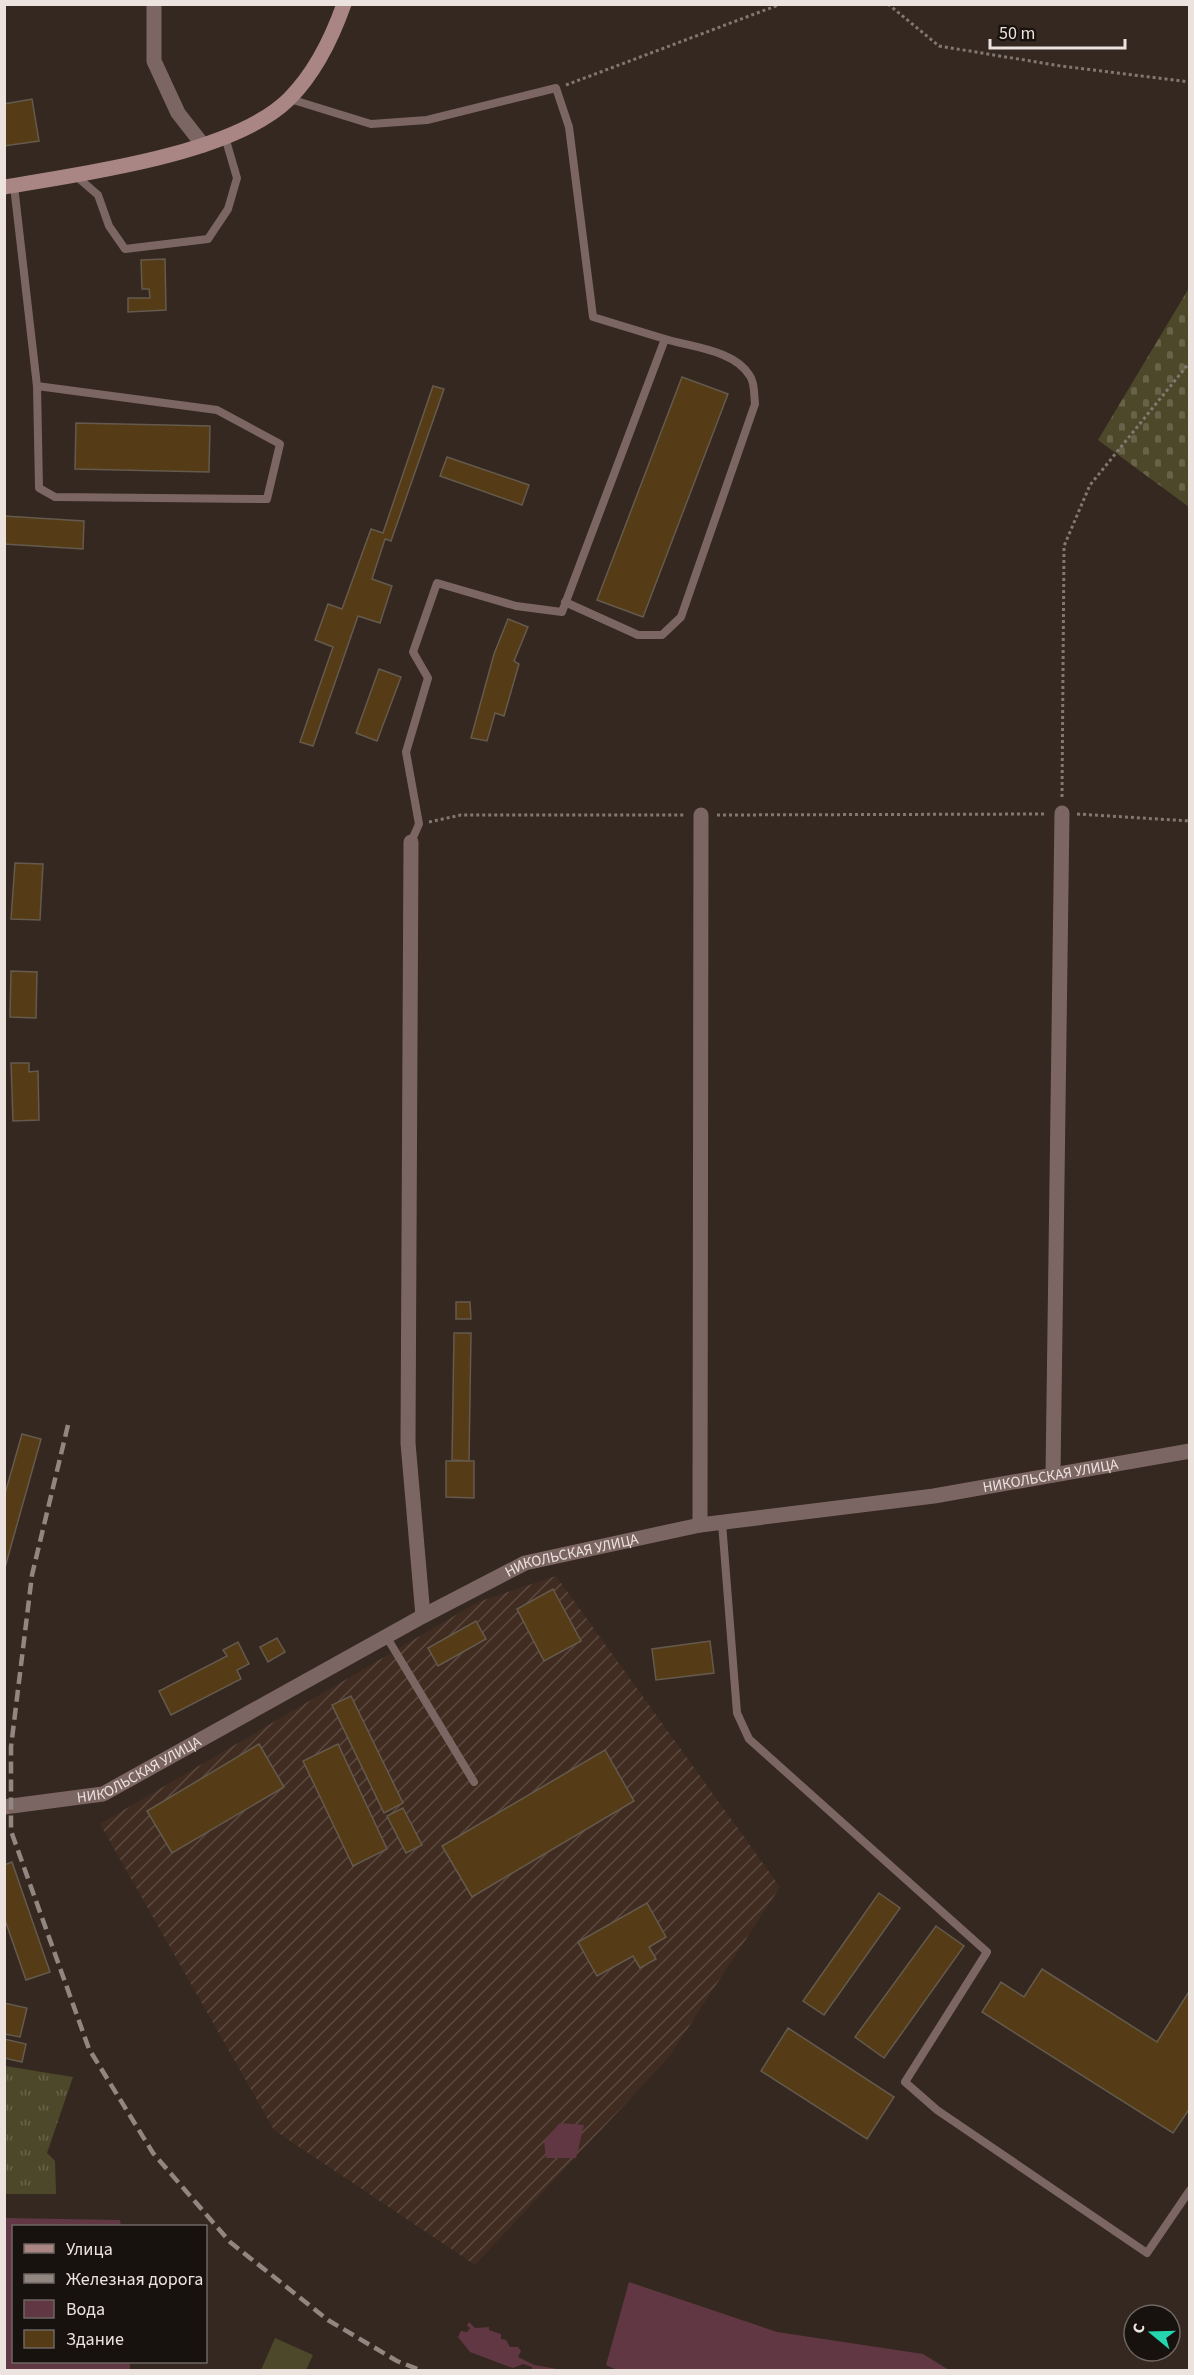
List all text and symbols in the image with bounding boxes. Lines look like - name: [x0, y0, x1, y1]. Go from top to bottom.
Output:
- scale bar: [990, 12, 1125, 50]
- text: 50 m: [999, 21, 1035, 46]
- street label: НИКОЛЬСКАЯ УЛИЦА: [981, 1453, 1121, 1498]
- street label: НИКОЛЬСКАЯ УЛИЦА: [501, 1528, 641, 1582]
- street label: НИКОЛЬСКАЯ УЛИЦА: [75, 1731, 206, 1808]
- legend: [12, 2225, 207, 2363]
- text: Улица: [66, 2237, 113, 2262]
- text: Железная дорога: [66, 2267, 203, 2292]
- text: Вода: [66, 2297, 105, 2322]
- north arrow: [1122, 2303, 1182, 2363]
- text: С: [1127, 2320, 1151, 2336]
- text: Здание: [66, 2327, 124, 2352]

